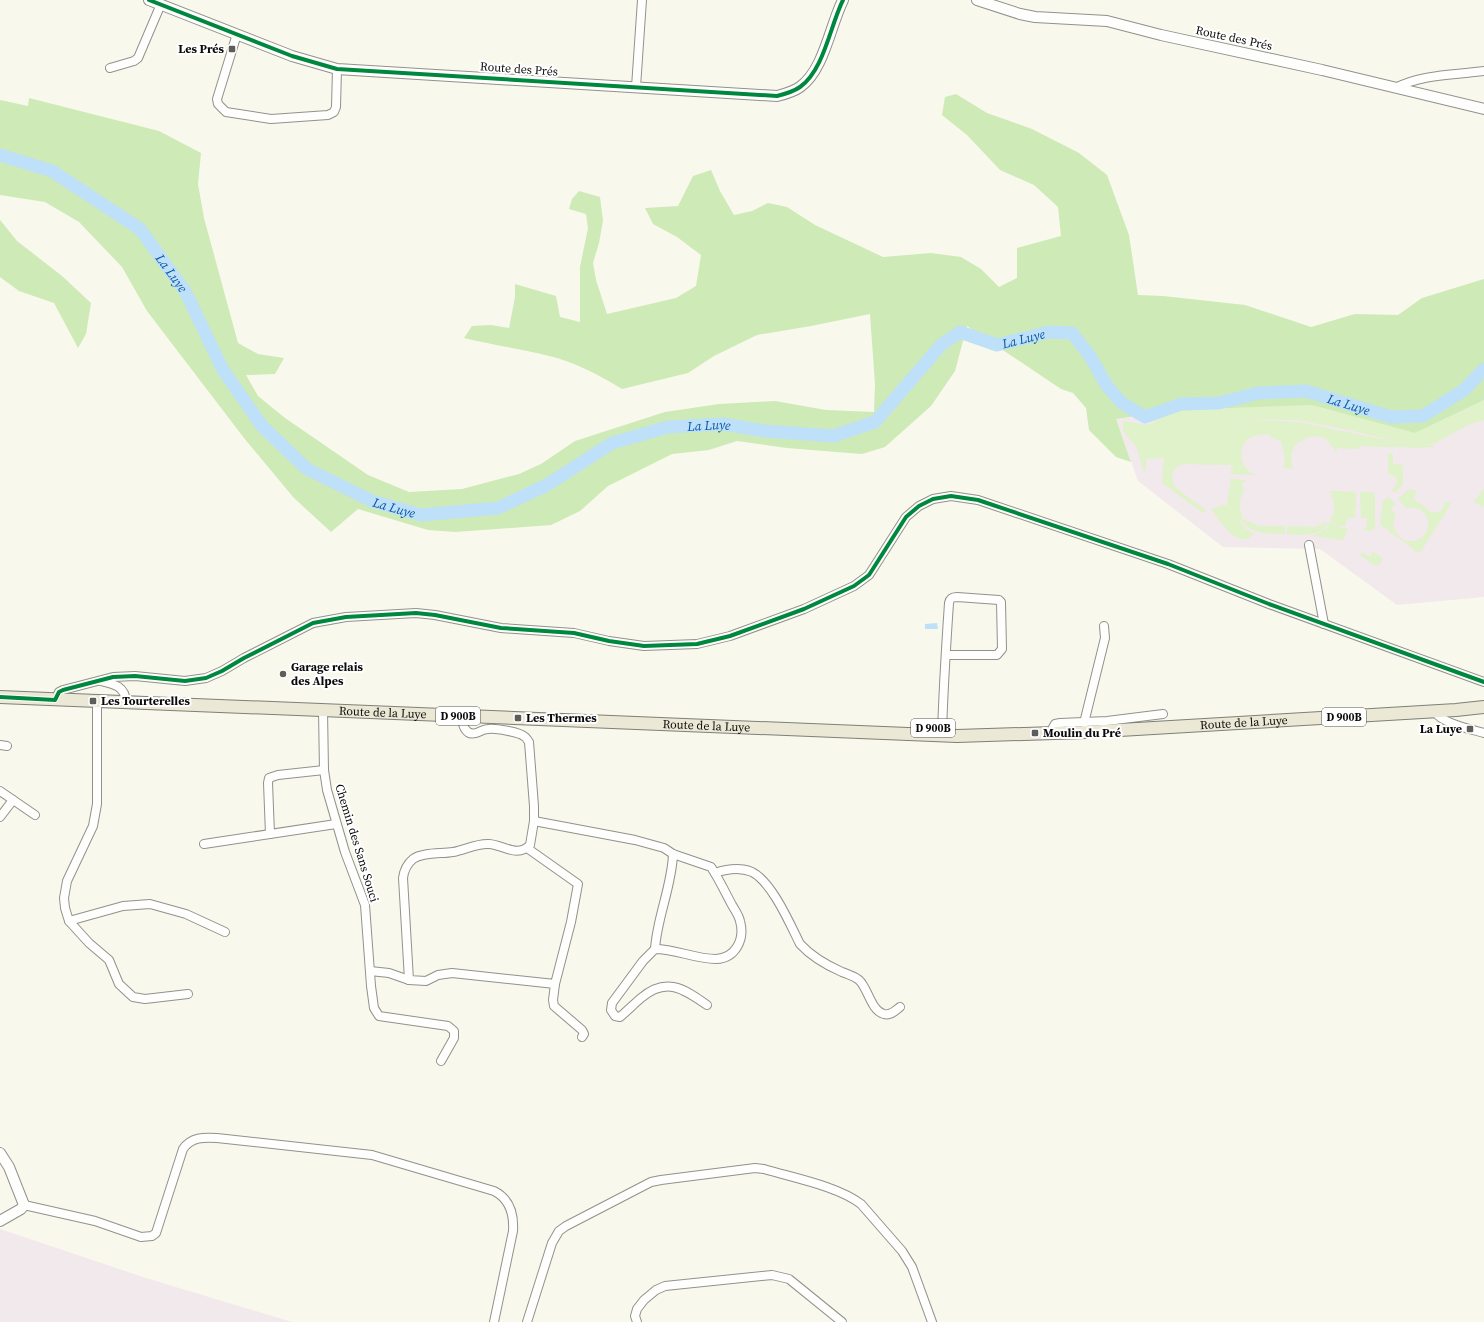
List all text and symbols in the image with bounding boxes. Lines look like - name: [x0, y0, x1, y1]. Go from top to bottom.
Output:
- street label: Route des Prés: [1194, 22, 1274, 54]
- place label: Les Prés: [178, 41, 225, 57]
- marker: Les Prés: [227, 44, 237, 54]
- street label: Route des Prés: [479, 58, 559, 80]
- water label: La Luye: [152, 250, 192, 296]
- water label: La Luye: [999, 325, 1047, 352]
- water label: La Luye: [1325, 389, 1373, 419]
- water label: La Luye: [686, 415, 733, 434]
- water label: La Luye: [370, 493, 418, 522]
- place label: Garage relais des Alpes: [291, 659, 363, 689]
- marker: Garage relais des Alpes: [278, 669, 288, 679]
- place label: Les Tourterelles: [101, 693, 190, 709]
- marker: Les Tourterelles: [88, 696, 98, 706]
- street label: Route de la Luye: [339, 703, 427, 722]
- road number: D 900B: [436, 707, 480, 725]
- road number: D 900B: [1322, 708, 1366, 726]
- place label: Les Thermes: [526, 710, 597, 726]
- street label: Route de la Luye: [1200, 712, 1288, 733]
- marker: Les Thermes: [513, 713, 523, 723]
- street label: Route de la Luye: [662, 716, 751, 736]
- road number: D 900B: [911, 719, 955, 737]
- place label: La Luye: [1420, 721, 1462, 737]
- marker: La Luye: [1465, 724, 1475, 734]
- place label: Moulin du Pré: [1043, 725, 1121, 741]
- marker: Moulin du Pré: [1030, 728, 1040, 738]
- street label: Chemin des Sans Souci: [331, 782, 383, 904]

